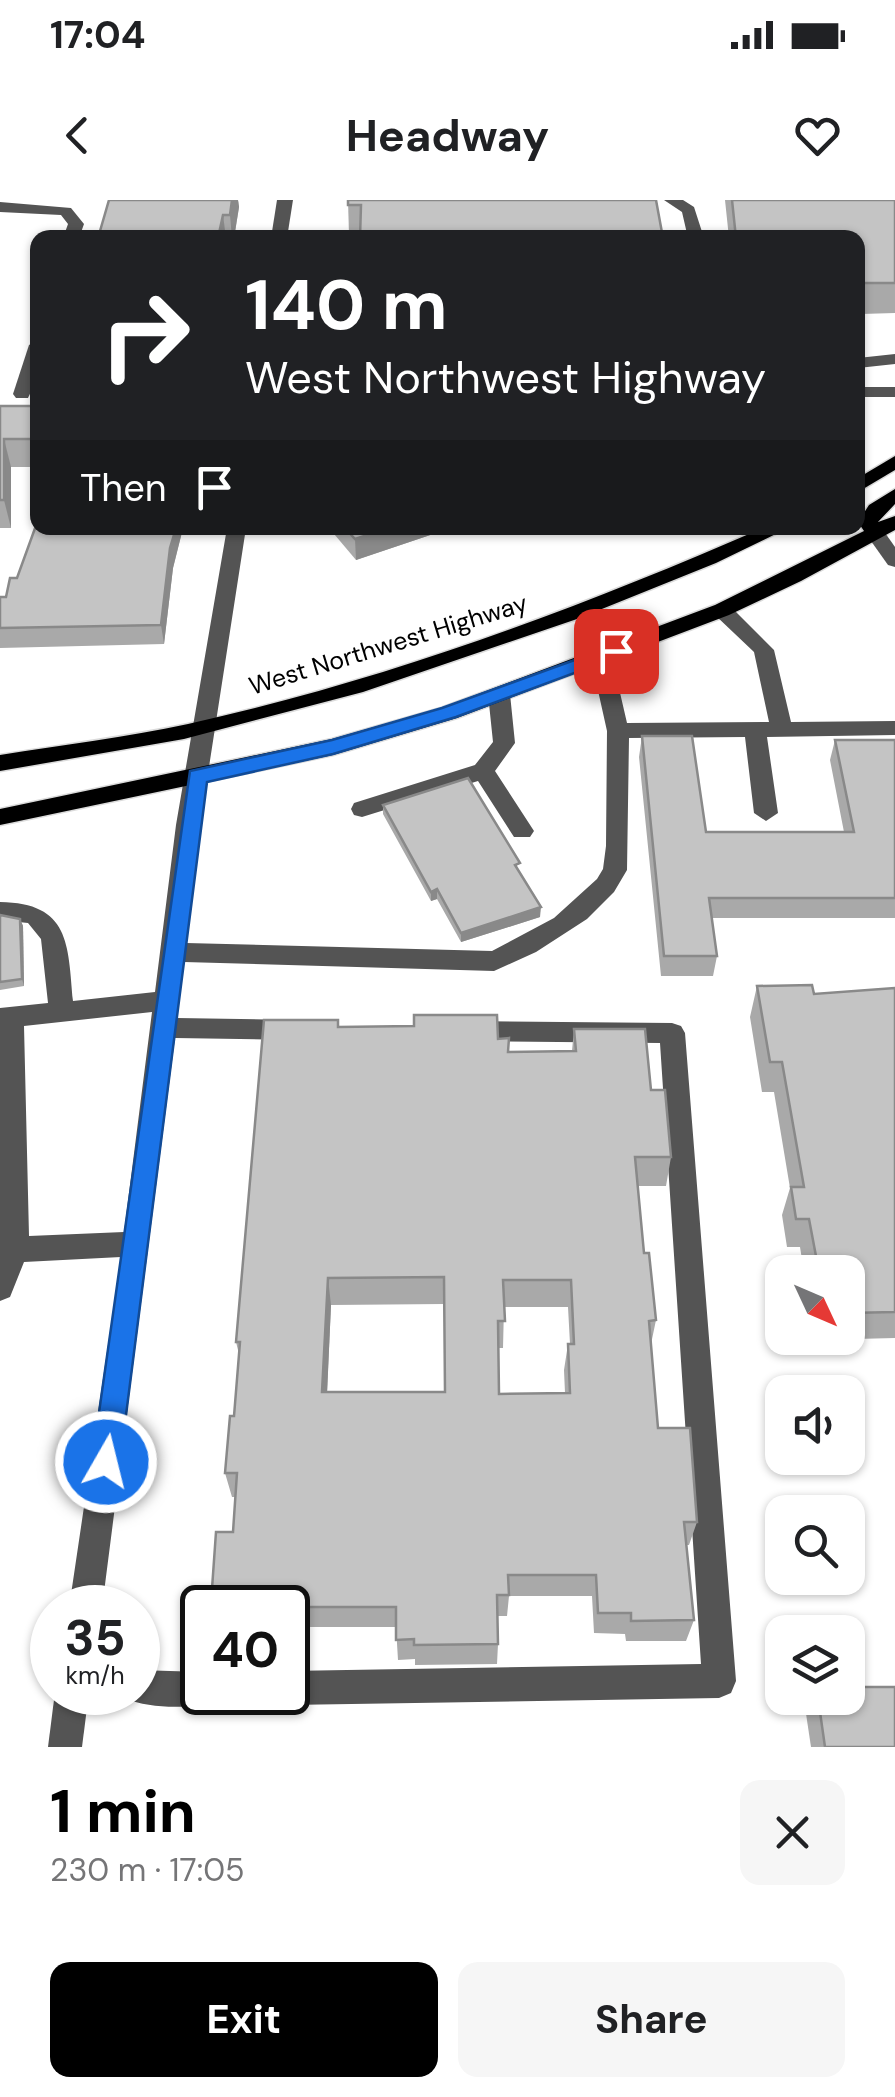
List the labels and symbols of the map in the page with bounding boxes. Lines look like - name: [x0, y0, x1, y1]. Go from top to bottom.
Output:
- street label: West Northwest Highway: [245, 586, 531, 703]
- pin: [574, 609, 659, 694]
- north arrow: [765, 1255, 865, 1355]
- position arrow: [54, 1410, 158, 1514]
- speed limit sign: 40: [180, 1585, 310, 1715]

